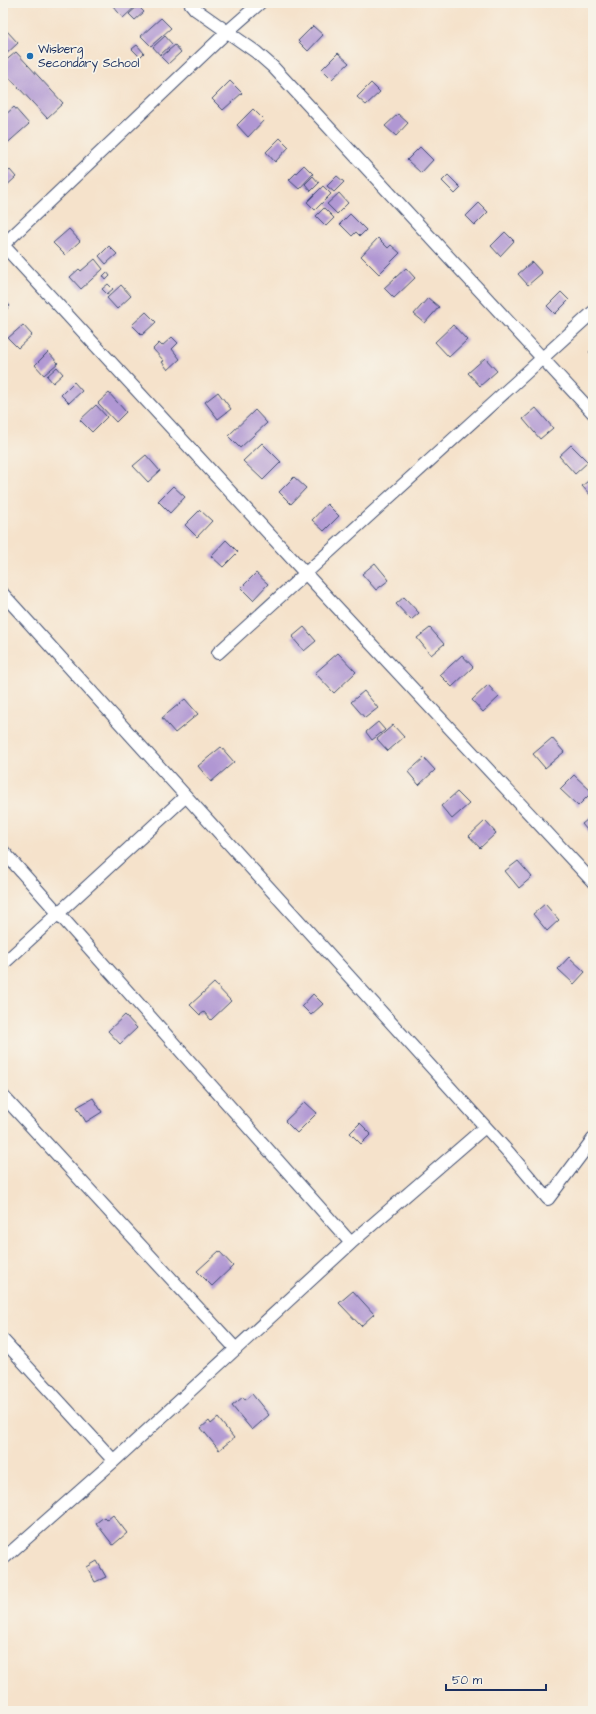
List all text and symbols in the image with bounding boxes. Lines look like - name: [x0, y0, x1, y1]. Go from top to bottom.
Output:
- place label: Wisberg Secondary School: [38, 41, 140, 73]
- marker: Wisberg Secondary School: [25, 51, 35, 61]
- scale bar: [446, 1666, 546, 1692]
- text: 50 m: [452, 1672, 483, 1689]

